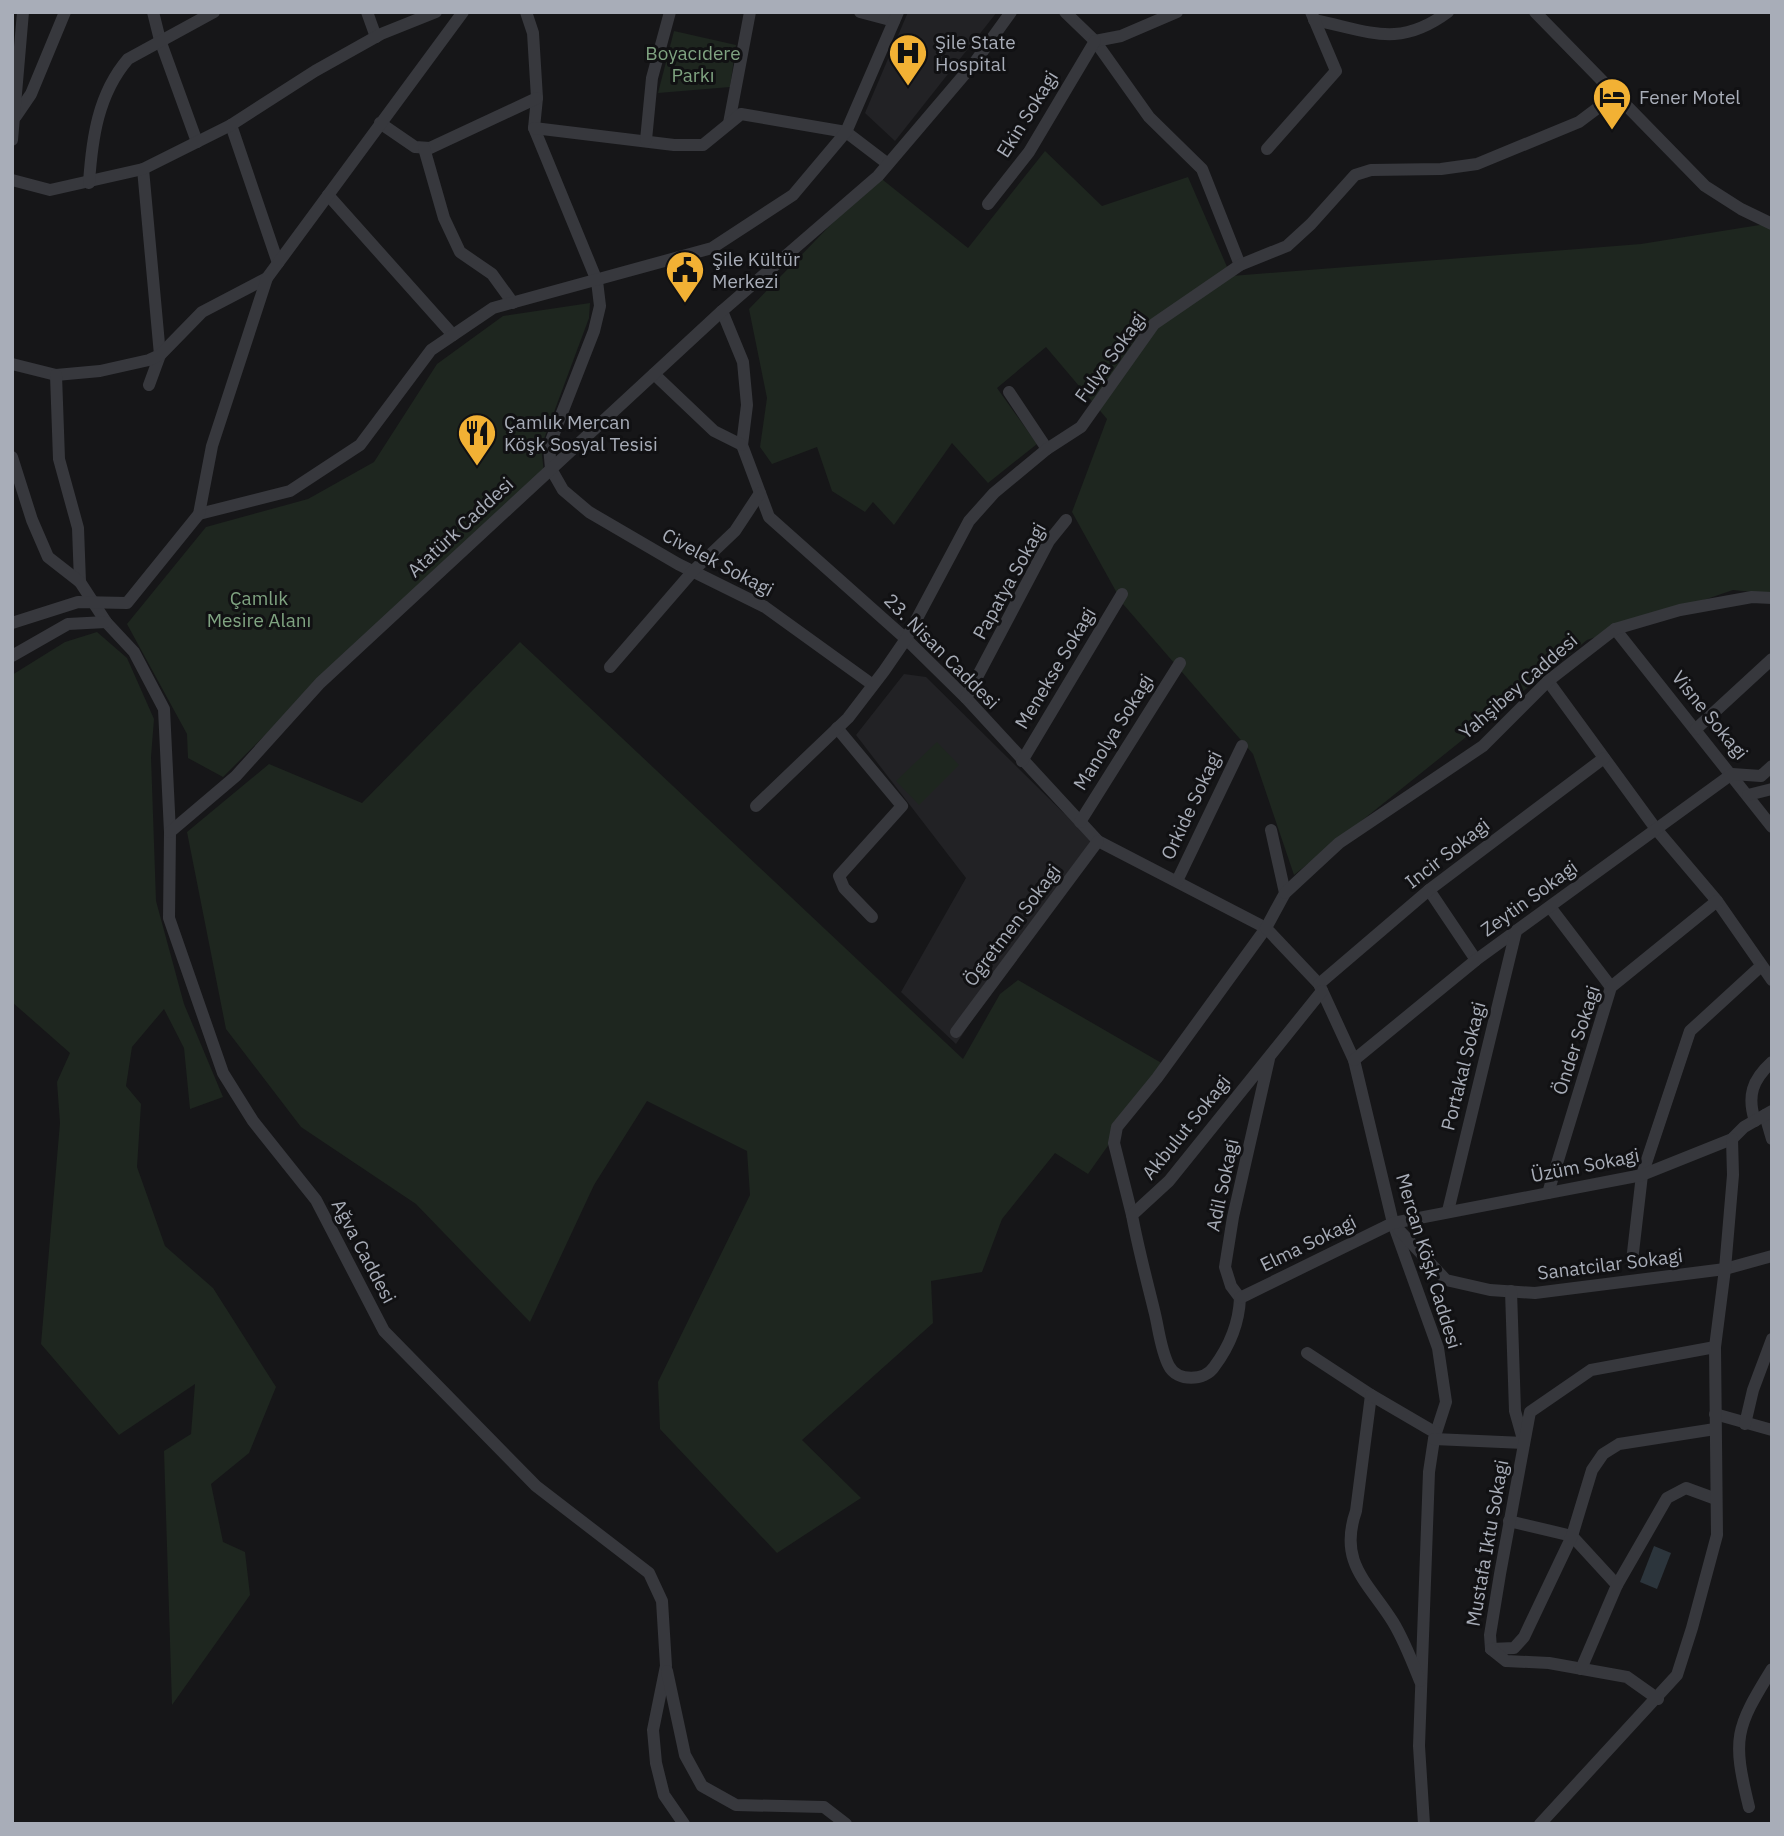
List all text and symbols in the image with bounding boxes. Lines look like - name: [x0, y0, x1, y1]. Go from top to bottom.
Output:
- place label: Şile State Hospital: [935, 30, 1016, 76]
- hospital icon: Şile State Hospital: [887, 32, 929, 87]
- park label: Boyacıdere Parkı: [645, 41, 741, 87]
- street label: Ekin Sokagi: [991, 66, 1063, 162]
- hotel icon: Fener Motel: [1591, 76, 1633, 131]
- place label: Fener Motel: [1639, 85, 1741, 109]
- place label: Şile Kültür Merkezi: [712, 247, 800, 293]
- public building icon: Şile Kültür Merkezi: [664, 249, 706, 304]
- street label: Fulya Sokagi: [1069, 307, 1151, 407]
- place label: Çamlık Mercan Köşk Sosyal Tesisi: [504, 410, 658, 456]
- restaurant icon: Çamlık Mercan Köşk Sosyal Tesisi: [456, 412, 498, 467]
- street label: Atatürk Caddesi: [402, 472, 518, 582]
- street label: Papatya Sokagi: [967, 518, 1051, 644]
- street label: Civelek Sokagi: [658, 523, 778, 601]
- park label: Çamlık Mesire Alanı: [207, 586, 311, 632]
- street label: 23. Nisan Caddesi: [879, 588, 1005, 714]
- street label: Menekse Sokagi: [1009, 603, 1101, 733]
- street label: Yahşibey Caddesi: [1454, 628, 1582, 744]
- street label: Visne Sokagi: [1667, 666, 1753, 764]
- street label: Manolya Sokagi: [1068, 670, 1158, 794]
- street label: Orkide Sokagi: [1155, 747, 1227, 863]
- street label: Incir Sokagi: [1400, 813, 1494, 893]
- street label: Zeytin Sokagi: [1476, 855, 1582, 941]
- street label: Ögretmen Sokagi: [958, 859, 1066, 991]
- street label: Önder Sokagi: [1547, 982, 1605, 1098]
- street label: Portakal Sokagi: [1435, 999, 1491, 1133]
- street label: Akbulut Sokagi: [1137, 1070, 1235, 1184]
- street label: Adil Sokagi: [1200, 1136, 1244, 1234]
- street label: Üzüm Sokagi: [1529, 1143, 1641, 1187]
- street label: Mercan Köşk Caddesi: [1391, 1170, 1467, 1352]
- street label: Ağva Caddesi: [327, 1195, 401, 1307]
- street label: Elma Sokagi: [1256, 1209, 1360, 1277]
- street label: Sanatcilar Sokagi: [1536, 1243, 1684, 1285]
- street label: Mustafa Iktu Sokagi: [1461, 1458, 1513, 1628]

